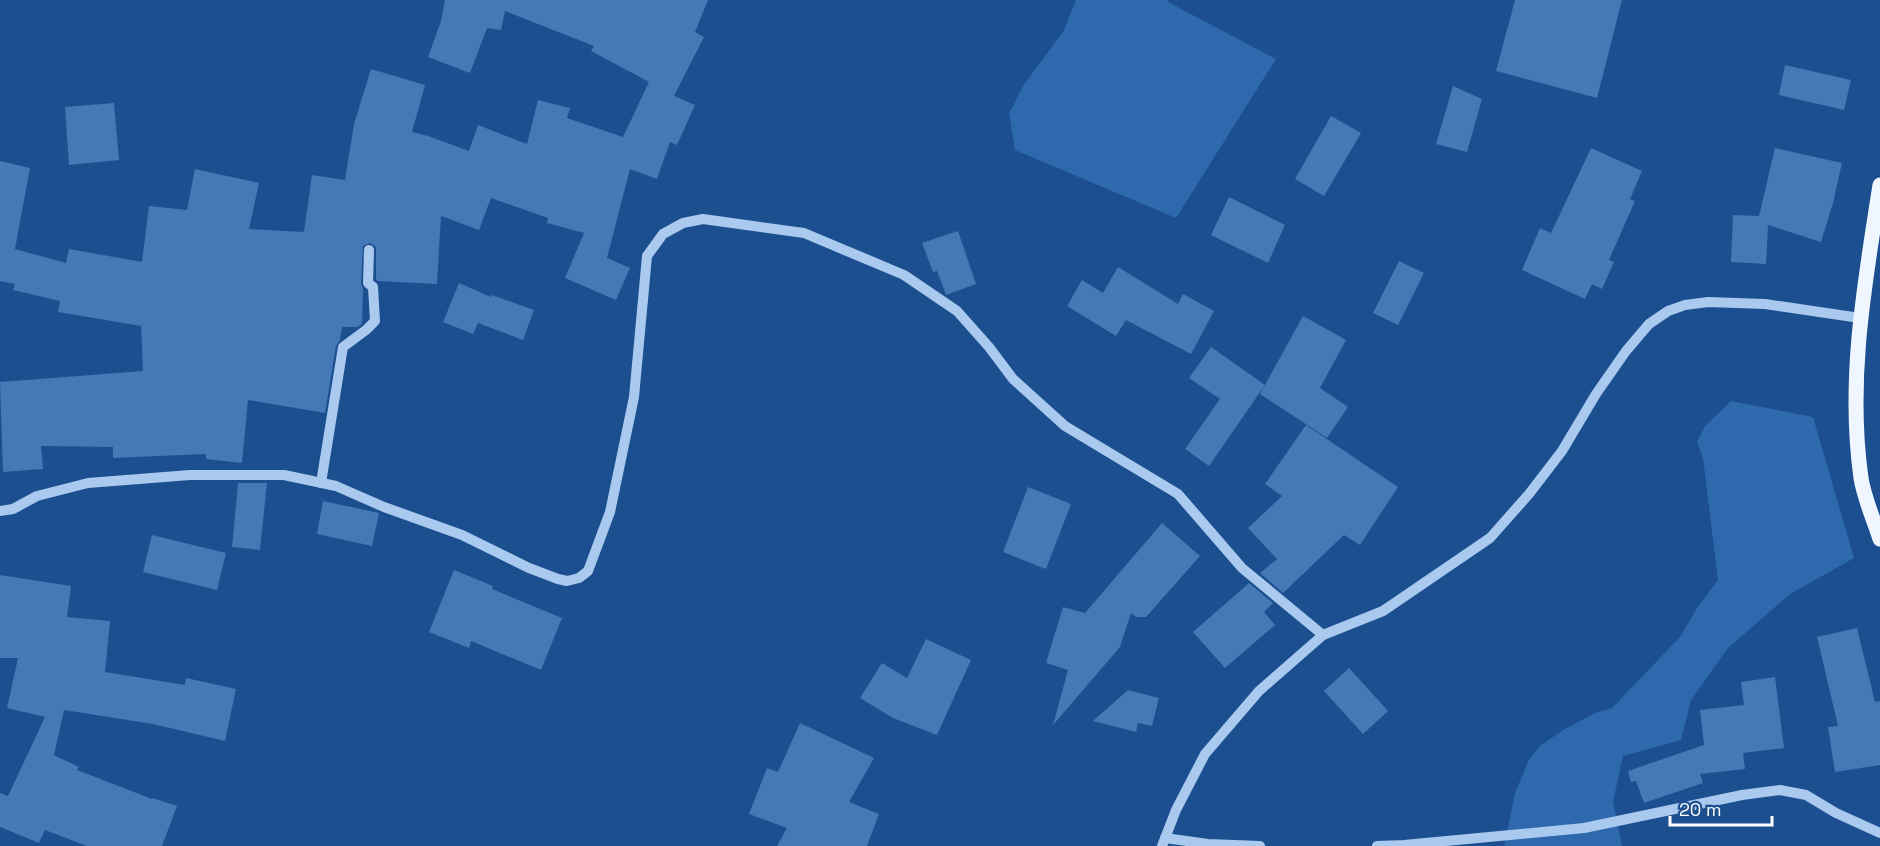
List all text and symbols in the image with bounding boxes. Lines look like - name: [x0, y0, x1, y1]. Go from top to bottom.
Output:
- scale bar: [1670, 789, 1772, 827]
- text: 20 m: [1679, 798, 1722, 821]

